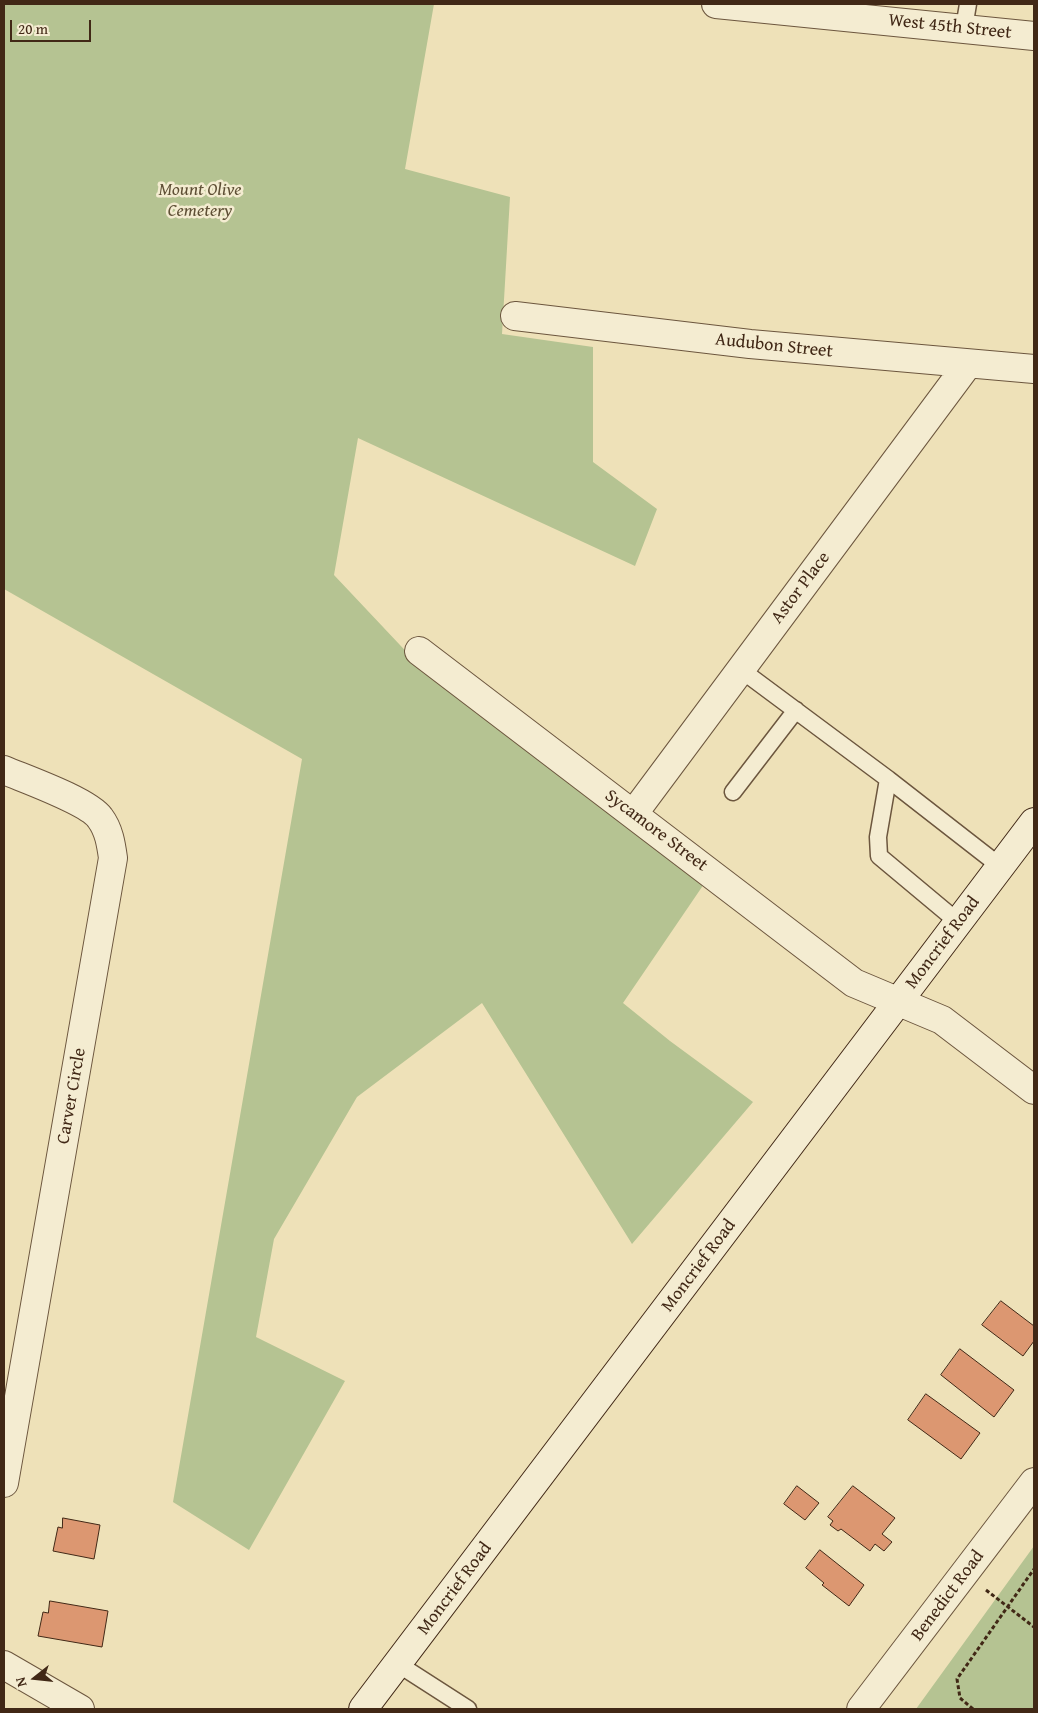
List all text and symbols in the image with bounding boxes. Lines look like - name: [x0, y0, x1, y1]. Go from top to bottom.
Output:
- scale bar: [12, 10, 94, 42]
- street label: West 45th Street: [887, 10, 1013, 44]
- text: 20 m: [18, 18, 48, 39]
- park label: Mount Olive Cemetery: [158, 179, 242, 222]
- street label: Audubon Street: [714, 329, 834, 363]
- street label: Astor Place: [767, 548, 835, 628]
- street label: Sycamore Street: [600, 785, 712, 877]
- street label: Moncrief Road: [901, 892, 985, 994]
- street label: Carver Circle: [53, 1046, 91, 1146]
- street label: Moncrief Road: [657, 1215, 741, 1317]
- street label: Moncrief Road: [413, 1538, 497, 1640]
- street label: Benedict Road: [907, 1546, 989, 1646]
- north arrow: [10, 1653, 60, 1703]
- text: N: [10, 1675, 31, 1689]

